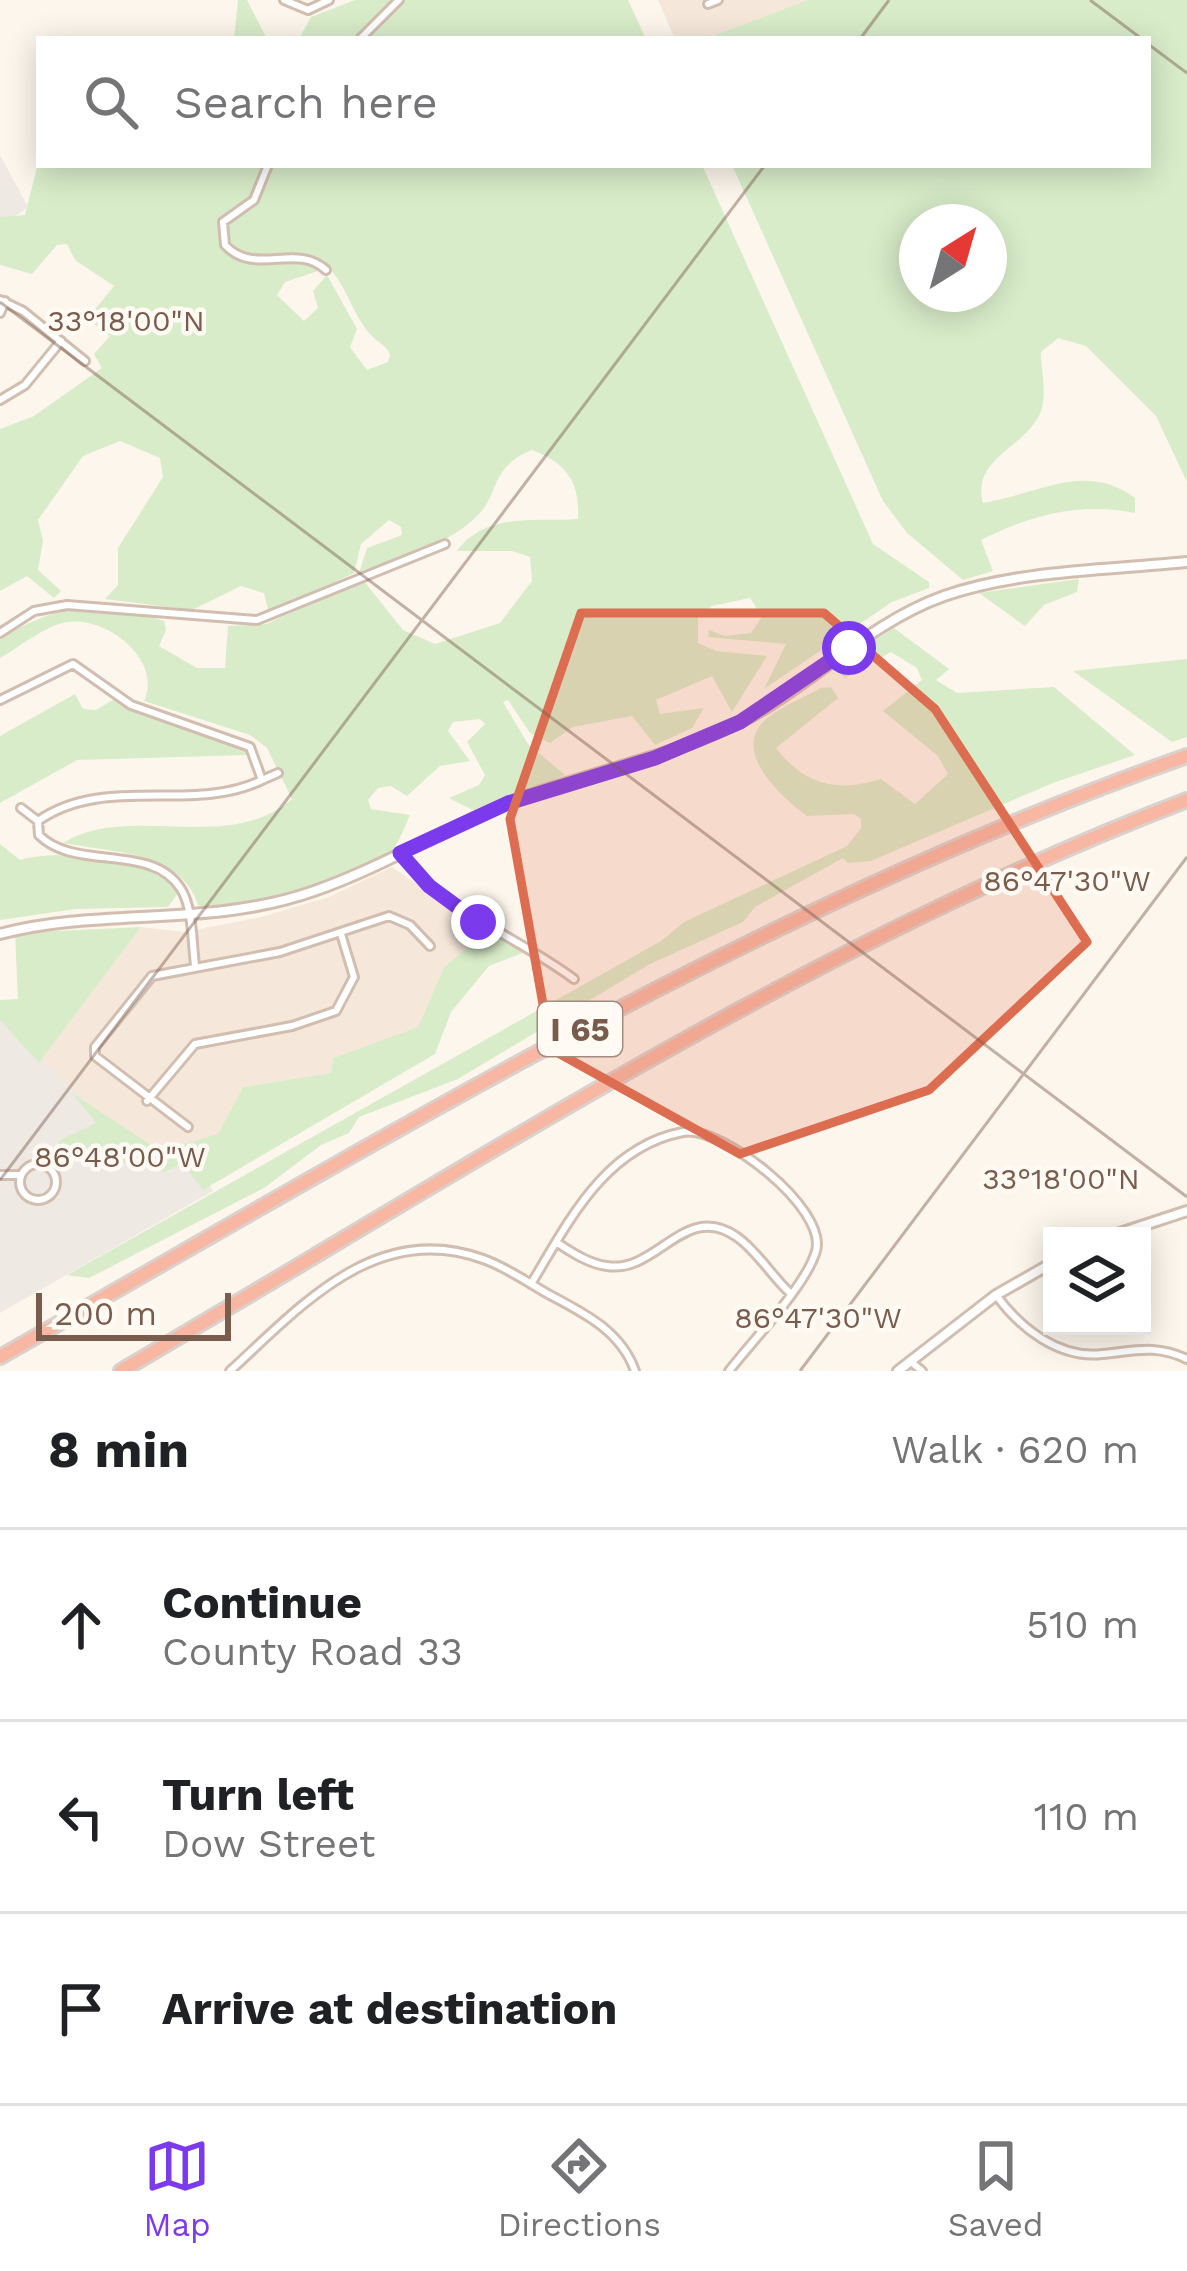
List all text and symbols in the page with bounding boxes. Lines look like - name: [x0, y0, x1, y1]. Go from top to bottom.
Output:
- search box: [36, 36, 1151, 168]
- icon: search: [78, 69, 144, 135]
- text: Search here: [174, 76, 438, 129]
- north arrow: [899, 204, 1007, 312]
- text: 33°18'00"N: [47, 303, 205, 338]
- route start: [822, 621, 876, 675]
- text: 86°47'30"W: [983, 863, 1151, 898]
- route end: [451, 895, 505, 949]
- road number: I 65: [538, 1002, 622, 1056]
- text: 86°48'00"W: [34, 1139, 206, 1174]
- text: 33°18'00"N: [982, 1161, 1140, 1196]
- map controls: [1043, 1227, 1151, 1335]
- button: layers: [1043, 1227, 1151, 1335]
- scale bar: [36, 1287, 231, 1340]
- text: 200 m: [54, 1294, 157, 1333]
- text: 86°47'30"W: [734, 1300, 902, 1335]
- text: 8 min: [48, 1420, 189, 1479]
- text: Walk · 620 m: [891, 1427, 1139, 1472]
- text: Continue: [162, 1576, 362, 1629]
- icon: ahead: [48, 1592, 114, 1658]
- text: 510 m: [1026, 1602, 1139, 1647]
- text: County Road 33: [162, 1629, 463, 1674]
- text: Turn left: [162, 1768, 354, 1821]
- icon: left: [48, 1784, 114, 1850]
- text: 110 m: [1034, 1794, 1139, 1839]
- text: Dow Street: [162, 1821, 375, 1866]
- icon: arrive: [48, 1976, 114, 2042]
- text: Arrive at destination: [162, 1982, 617, 2035]
- tab: Map: [143, 2133, 211, 2244]
- tab: Directions: [498, 2133, 661, 2244]
- tab: Saved: [948, 2133, 1044, 2244]

